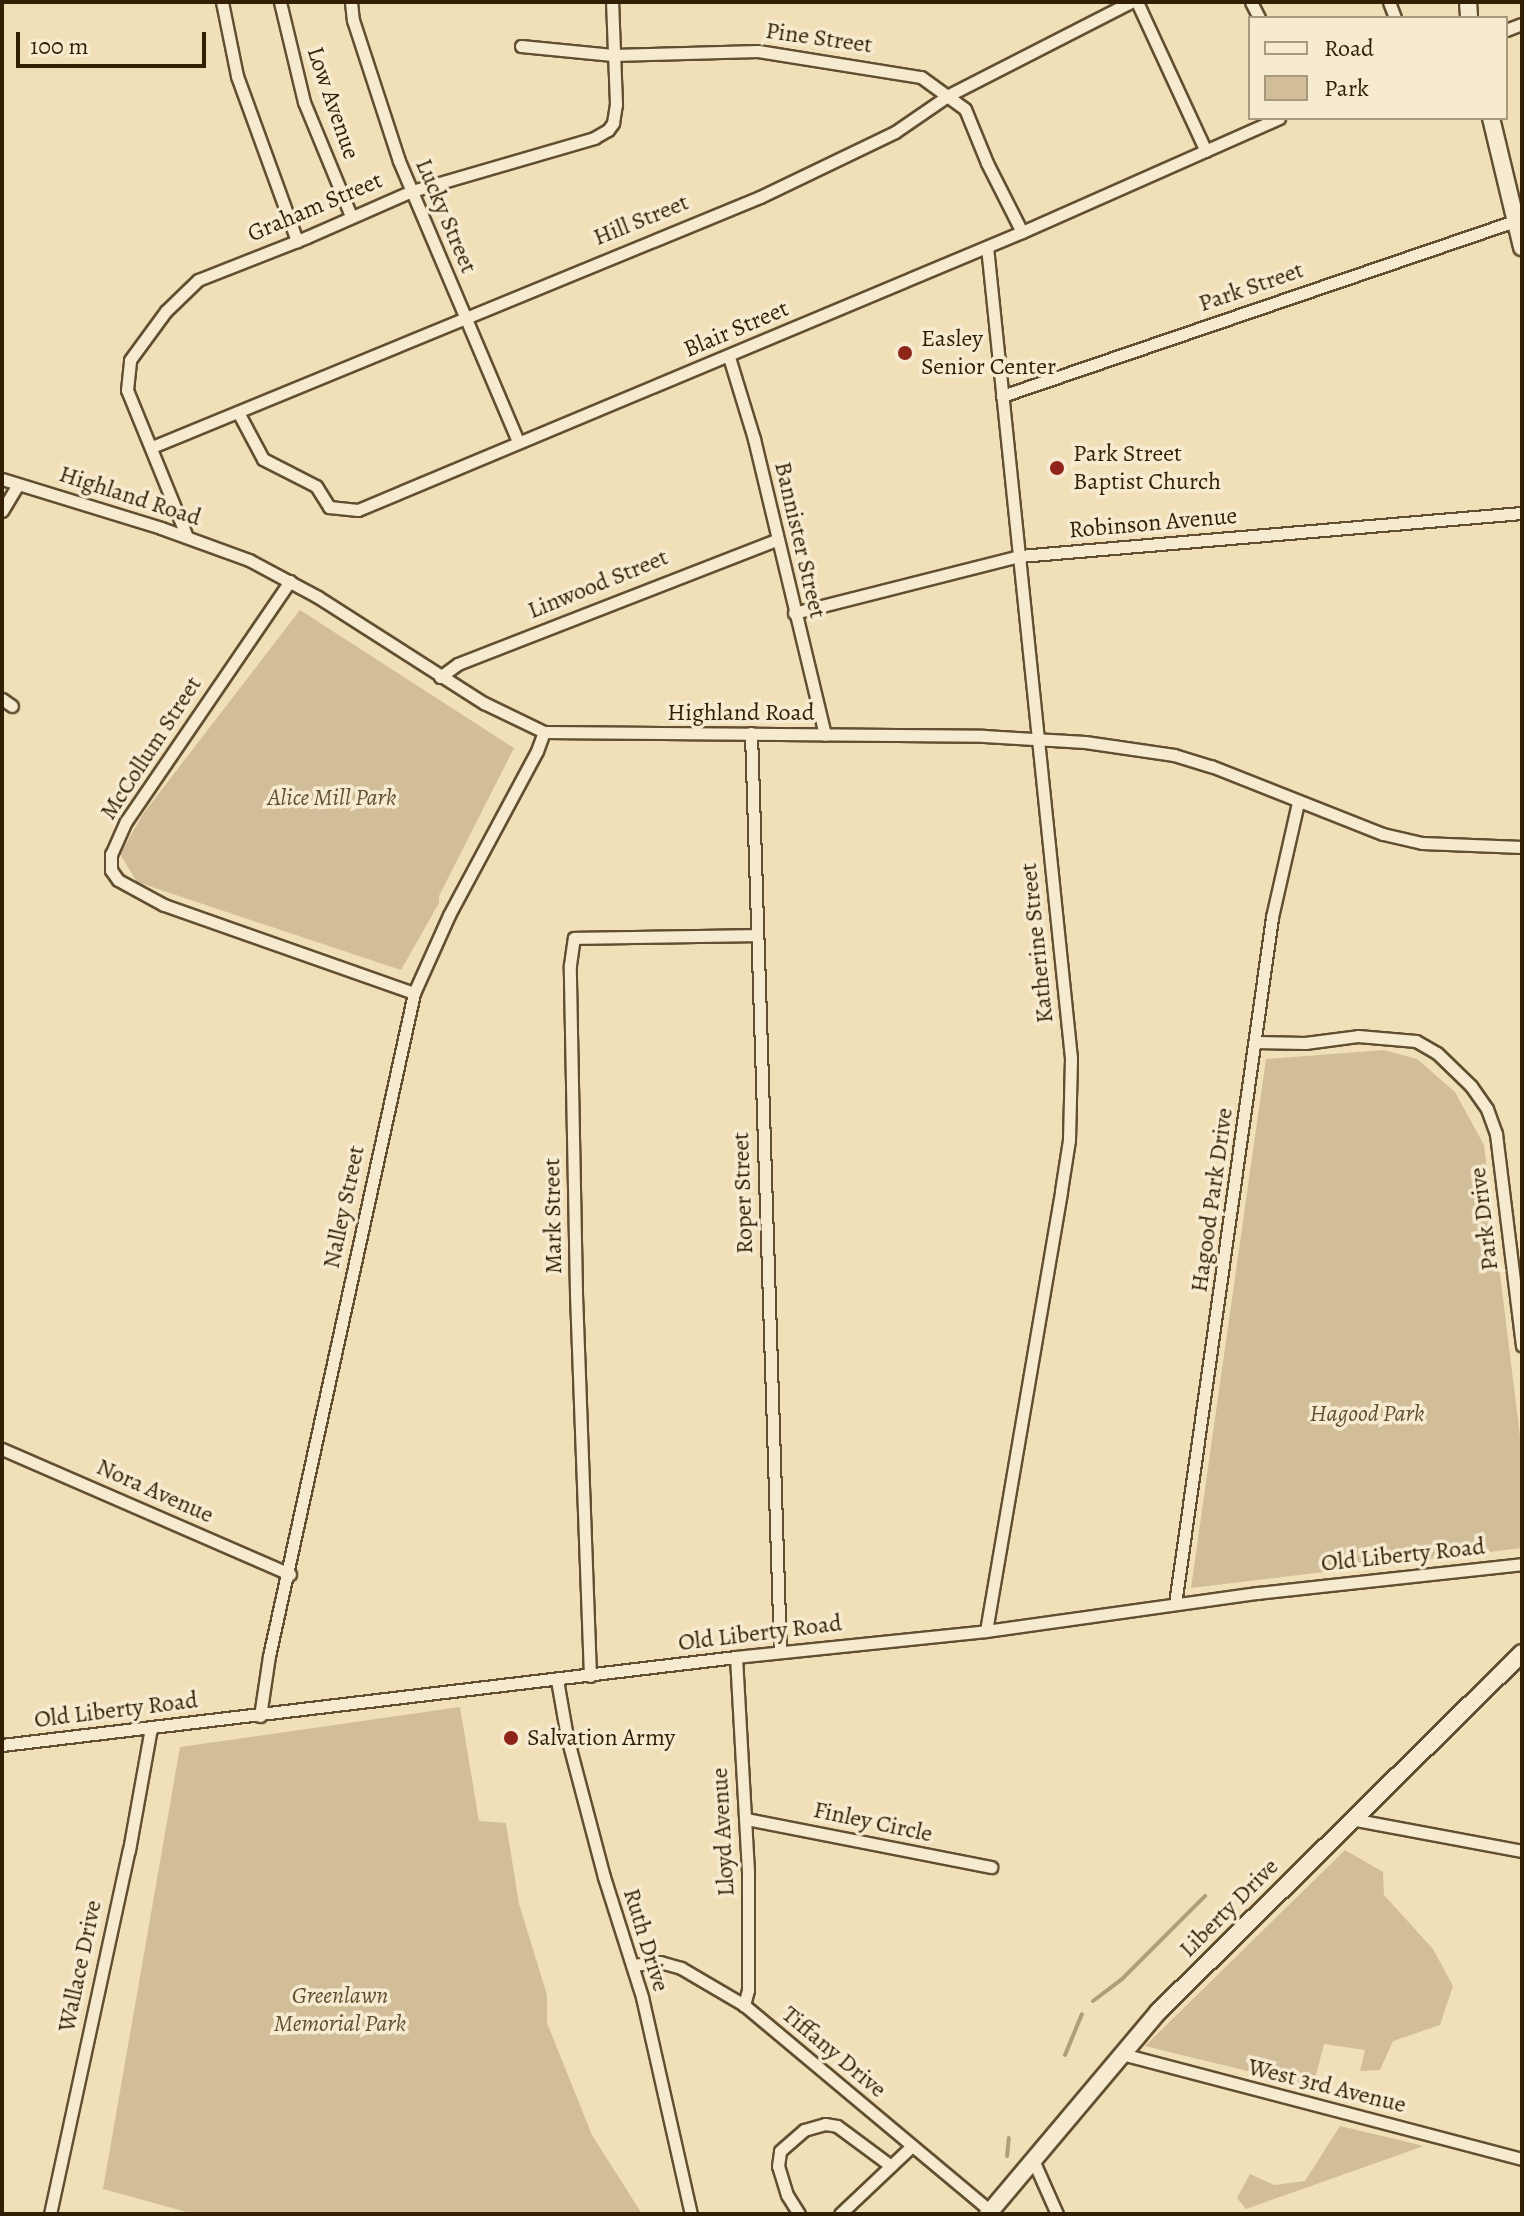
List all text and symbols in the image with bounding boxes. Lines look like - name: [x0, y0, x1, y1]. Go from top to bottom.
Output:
- scale bar: [20, 16, 210, 66]
- street label: Pine Street: [764, 16, 874, 60]
- legend: [1248, 16, 1508, 120]
- text: 100 m: [30, 30, 89, 62]
- text: Road: [1324, 32, 1374, 64]
- street label: Low Avenue: [300, 43, 366, 163]
- text: Park: [1324, 72, 1369, 104]
- street label: Lucky Street: [409, 154, 483, 278]
- street label: Graham Street: [243, 166, 387, 248]
- street label: Hill Street: [589, 188, 693, 252]
- street label: Park Street: [1195, 256, 1307, 318]
- street label: Blair Street: [679, 294, 793, 364]
- place label: Easley Senior Center: [921, 325, 1056, 381]
- marker: Easley Senior Center: [896, 344, 914, 362]
- place label: Park Street Baptist Church: [1073, 440, 1221, 496]
- street label: Bannister Street: [768, 459, 832, 621]
- marker: Park Street Baptist Church: [1048, 459, 1066, 477]
- street label: Highland Road: [56, 460, 204, 532]
- street label: Robinson Avenue: [1068, 501, 1238, 545]
- street label: Linwood Street: [524, 543, 672, 625]
- street label: McCollum Street: [94, 671, 208, 825]
- street label: Highland Road: [667, 699, 815, 727]
- park label: Alice Mill Park: [267, 784, 397, 812]
- street label: Katherine Street: [1014, 861, 1060, 1025]
- street label: Hagood Park Drive: [1185, 1106, 1239, 1294]
- street label: Roper Street: [726, 1131, 760, 1255]
- street label: Nalley Street: [317, 1143, 371, 1271]
- street label: Mark Street: [538, 1158, 568, 1274]
- street label: Park Drive: [1463, 1166, 1505, 1272]
- park label: Hagood Park: [1310, 1400, 1424, 1428]
- street label: Nora Avenue: [92, 1452, 218, 1530]
- street label: Old Liberty Road: [1320, 1532, 1486, 1578]
- street label: Old Liberty Road: [677, 1609, 843, 1657]
- street label: Old Liberty Road: [33, 1686, 199, 1734]
- place label: Salvation Army: [527, 1724, 675, 1752]
- marker: Salvation Army: [502, 1729, 520, 1747]
- street label: Lloyd Avenue: [705, 1767, 741, 1897]
- street label: Finley Circle: [811, 1795, 935, 1849]
- street label: Liberty Drive: [1173, 1852, 1285, 1964]
- street label: Ruth Drive: [617, 1885, 675, 1995]
- street label: Wallace Drive: [52, 1898, 108, 2034]
- park label: Greenlawn Memorial Park: [274, 1982, 406, 2038]
- street label: Tiffany Drive: [776, 2000, 892, 2104]
- street label: West 3rd Avenue: [1245, 2052, 1409, 2120]

